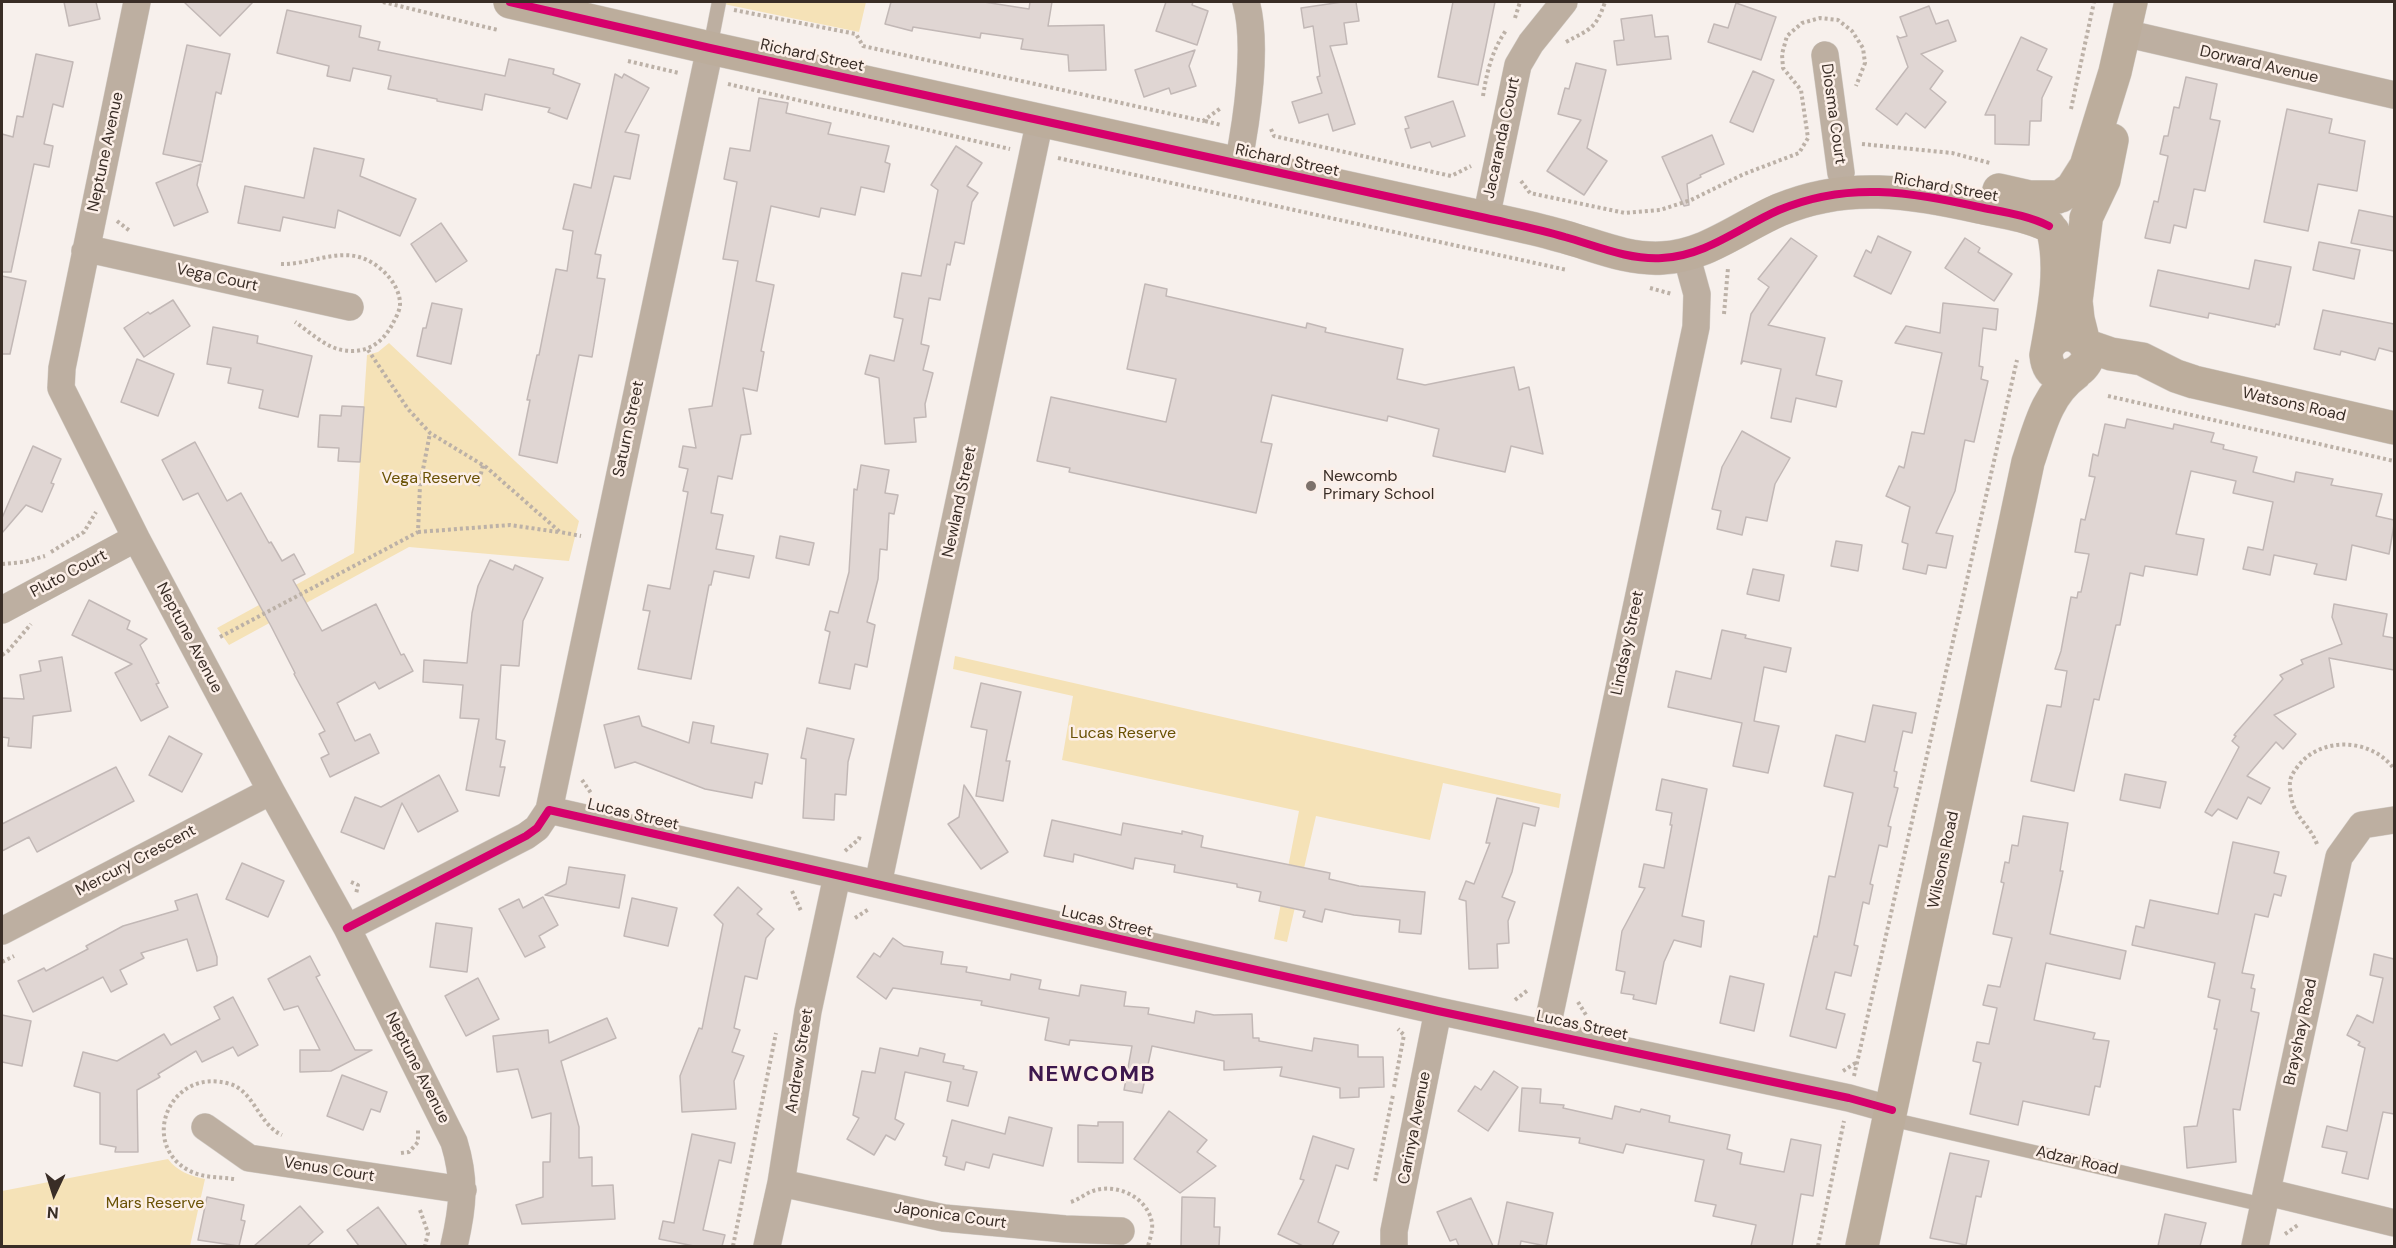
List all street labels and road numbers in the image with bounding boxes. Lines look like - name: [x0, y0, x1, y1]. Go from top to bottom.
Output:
- street label: Richard Street: [758, 36, 866, 76]
- street label: Dorward Avenue: [2198, 42, 2320, 88]
- street label: Diosma Court: [1816, 62, 1850, 166]
- street label: Jacaranda Court: [1480, 76, 1524, 200]
- street label: Neptune Avenue: [84, 90, 128, 214]
- street label: Richard Street: [1233, 141, 1341, 181]
- street label: Richard Street: [1892, 169, 2000, 207]
- street label: Vega Court: [174, 260, 260, 296]
- street label: Saturn Street: [609, 379, 649, 479]
- street label: Watsons Road: [2240, 384, 2348, 426]
- street label: Newland Street: [939, 445, 981, 559]
- street label: Pluto Court: [27, 546, 111, 602]
- street label: Neptune Avenue: [152, 580, 226, 696]
- street label: Lindsay Street: [1608, 589, 1648, 697]
- street label: Lucas Street: [585, 795, 681, 835]
- street label: Wilsons Road: [1924, 810, 1964, 910]
- street label: Mercury Crescent: [73, 821, 199, 901]
- street label: Lucas Street: [1059, 902, 1155, 942]
- street label: Brayshay Road: [2280, 977, 2322, 1087]
- street label: Andrew Street: [782, 1007, 818, 1115]
- street label: Lucas Street: [1534, 1007, 1630, 1045]
- street label: Neptune Avenue: [381, 1009, 453, 1127]
- street label: Carinya Avenue: [1395, 1070, 1435, 1186]
- street label: Adzar Road: [2034, 1142, 2120, 1180]
- street label: Venus Court: [282, 1153, 376, 1187]
- street label: Japonica Court: [892, 1199, 1008, 1233]

